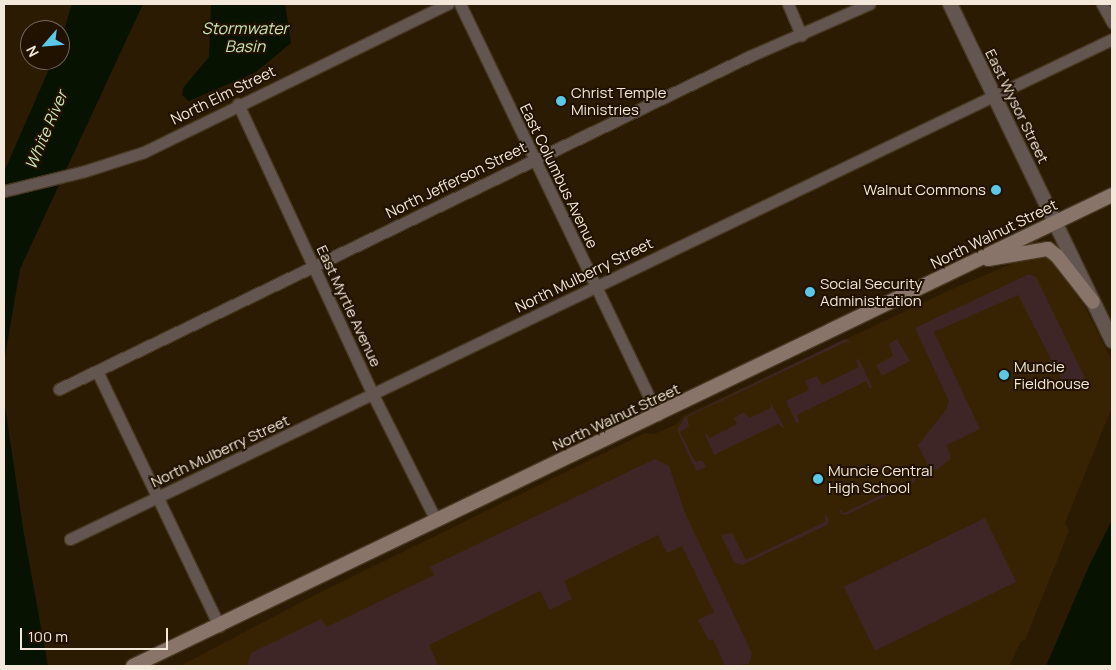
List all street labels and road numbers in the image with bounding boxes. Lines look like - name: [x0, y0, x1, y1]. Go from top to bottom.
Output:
- street label: East Wysor Street: [982, 46, 1052, 166]
- street label: North Elm Street: [168, 62, 278, 128]
- street label: East Columbus Avenue: [516, 101, 602, 251]
- street label: North Jefferson Street: [383, 138, 529, 222]
- street label: North Walnut Street: [928, 196, 1060, 272]
- street label: North Mulberry Street: [512, 234, 656, 316]
- street label: East Myrtle Avenue: [313, 242, 385, 370]
- street label: North Walnut Street: [549, 380, 683, 454]
- street label: North Mulberry Street: [148, 411, 292, 491]

